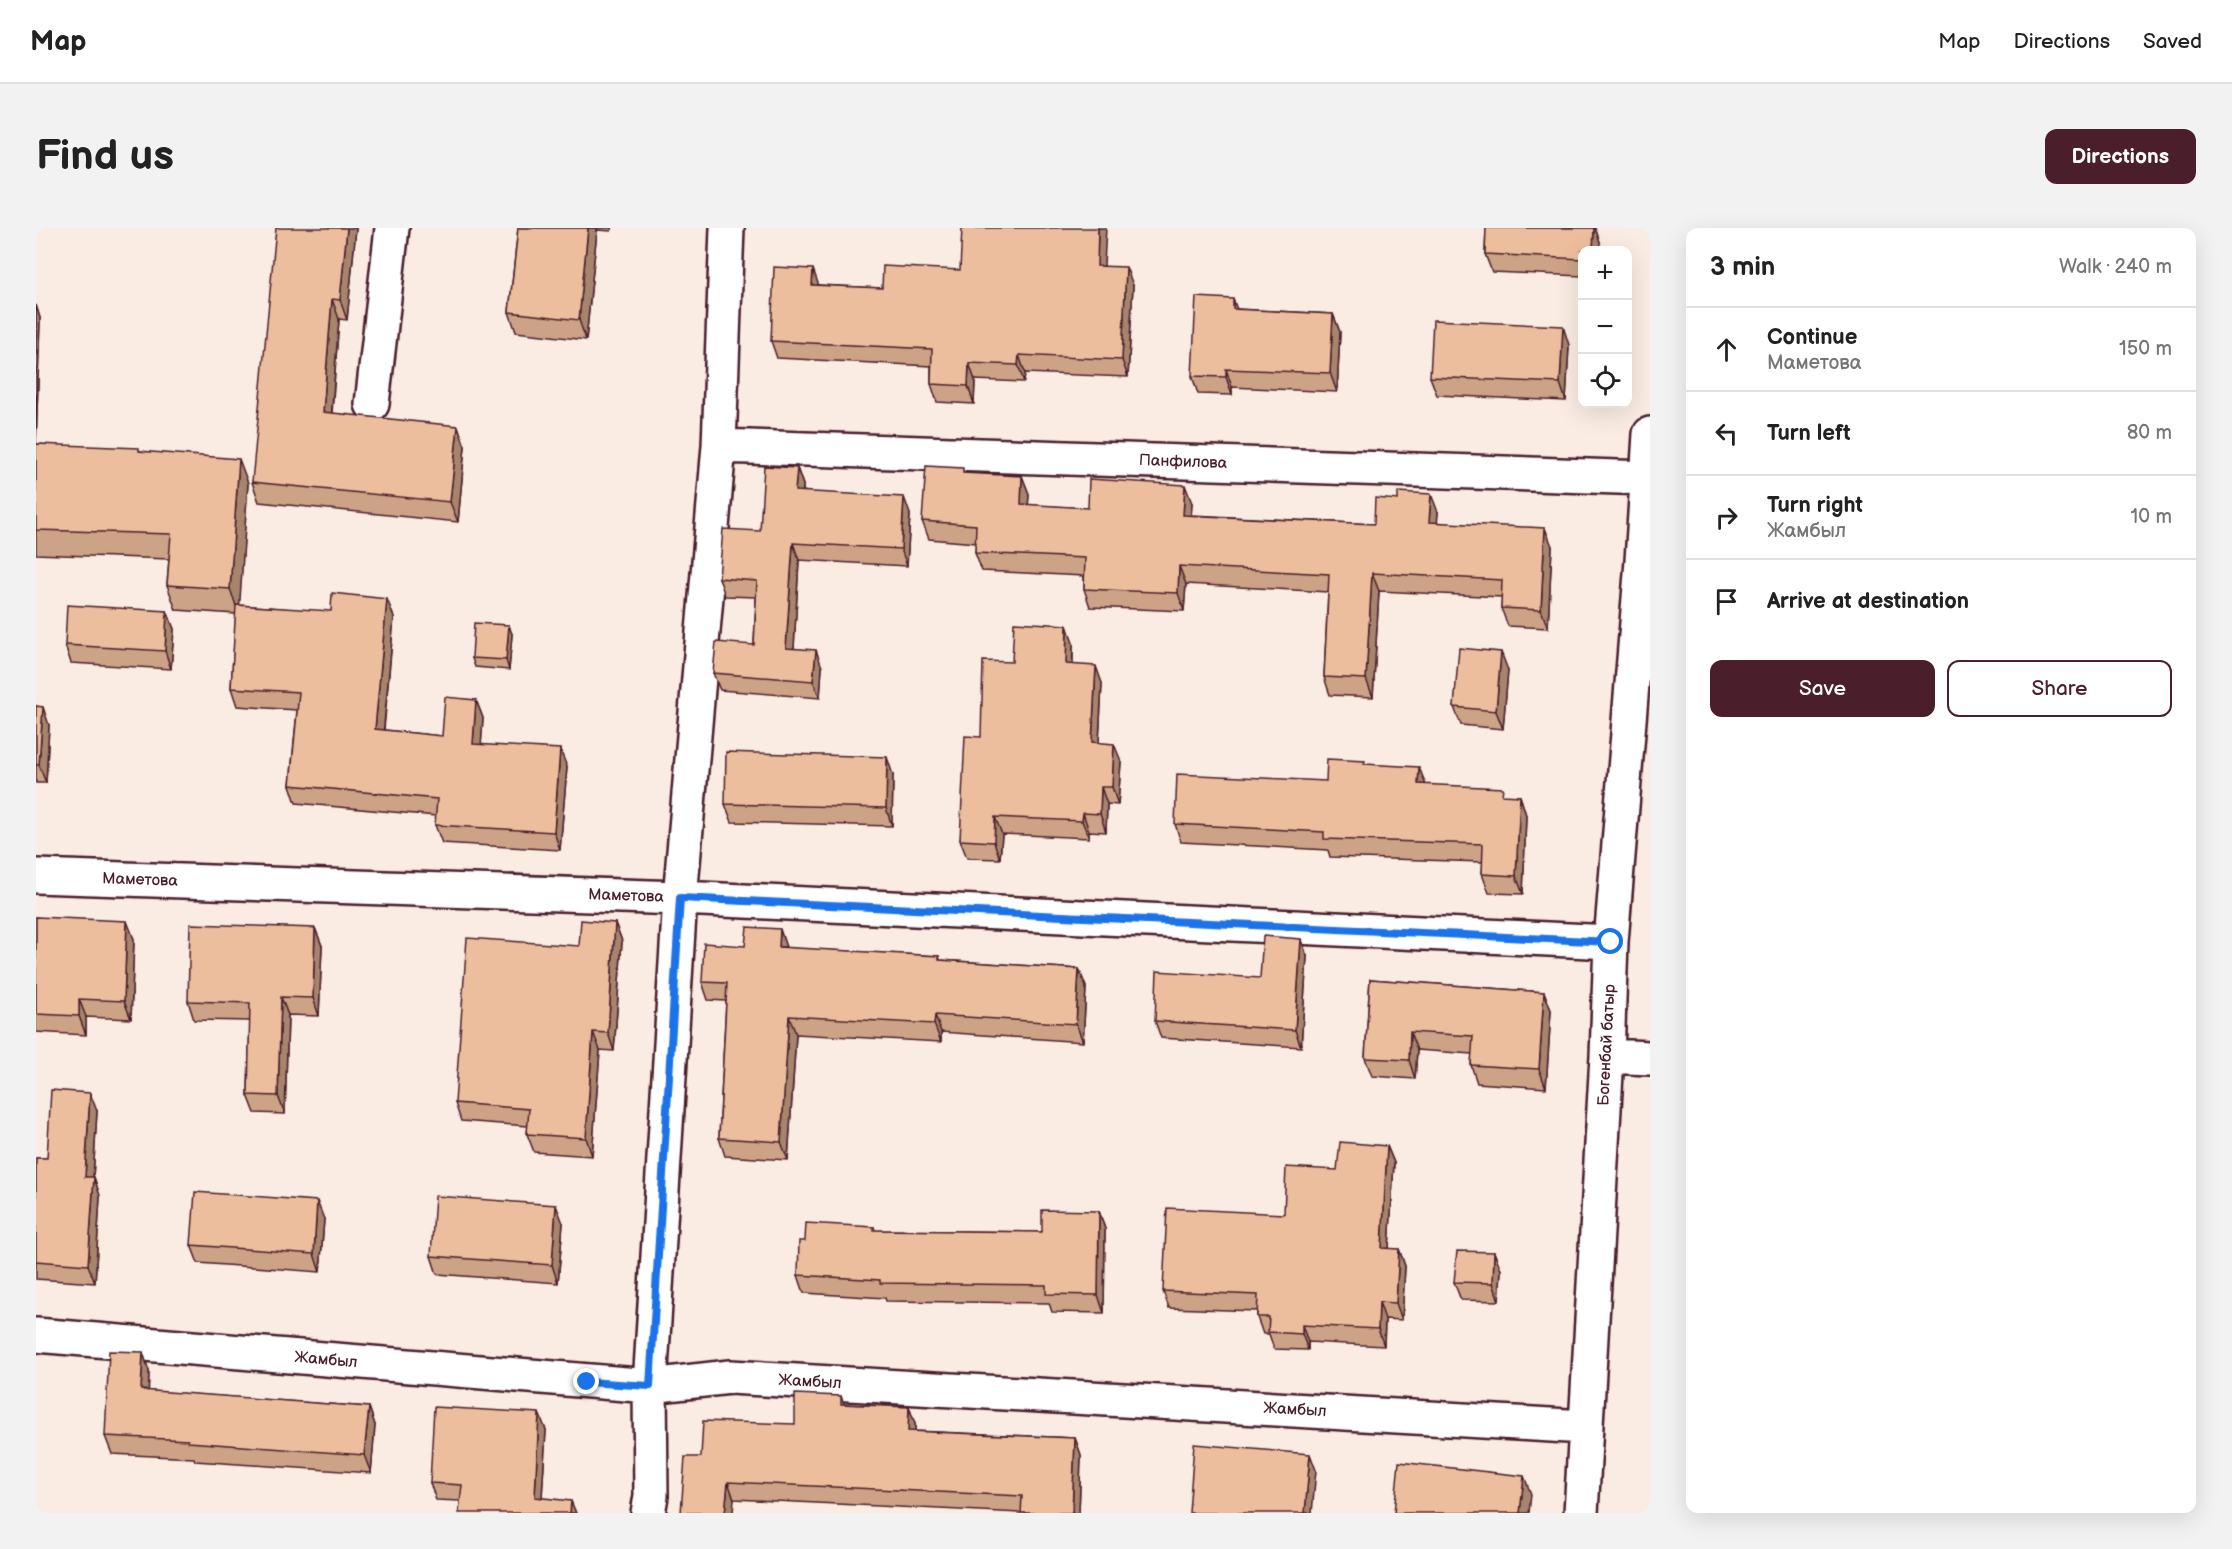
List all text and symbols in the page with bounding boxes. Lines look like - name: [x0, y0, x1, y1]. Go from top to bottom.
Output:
- text: Map: [30, 25, 86, 58]
- text: Map: [1938, 29, 1981, 54]
- text: Directions: [2014, 29, 2110, 54]
- text: Saved: [2143, 29, 2202, 54]
- button: Directions: [2045, 129, 2196, 184]
- text: Find us: [36, 131, 174, 182]
- map controls: [1578, 246, 1632, 408]
- button: +: [1578, 246, 1632, 300]
- text: 3 min: [1710, 252, 1775, 283]
- text: Walk · 240 m: [2059, 255, 2172, 279]
- button: −: [1578, 300, 1632, 354]
- text: Continue: [1767, 324, 1857, 351]
- icon: ahead: [1710, 333, 1743, 366]
- text: 150 m: [2119, 337, 2172, 361]
- text: Маметова: [1767, 351, 1861, 375]
- button: locate: [1578, 354, 1632, 408]
- icon: left: [1710, 417, 1743, 450]
- text: Turn left: [1767, 420, 1851, 447]
- text: 80 m: [2127, 421, 2172, 445]
- street label: Панфилова: [1139, 451, 1228, 473]
- text: Turn right: [1767, 492, 1863, 519]
- icon: right: [1710, 501, 1743, 534]
- text: 10 m: [2131, 505, 2172, 529]
- text: Жамбыл: [1767, 519, 1846, 543]
- icon: arrive: [1710, 585, 1743, 618]
- text: Arrive at destination: [1767, 588, 1969, 615]
- button: Save: [1710, 660, 1935, 717]
- button: Share: [1947, 660, 2172, 717]
- street label: Маметова: [102, 869, 179, 891]
- street label: Маметова: [588, 885, 665, 907]
- route start: [1597, 928, 1623, 954]
- street label: Богенбай батыр: [1594, 984, 1620, 1106]
- street label: Жамбыл: [294, 1348, 358, 1372]
- route end: [573, 1368, 599, 1394]
- street label: Жамбыл: [778, 1371, 842, 1393]
- street label: Жамбыл: [1263, 1399, 1327, 1421]

